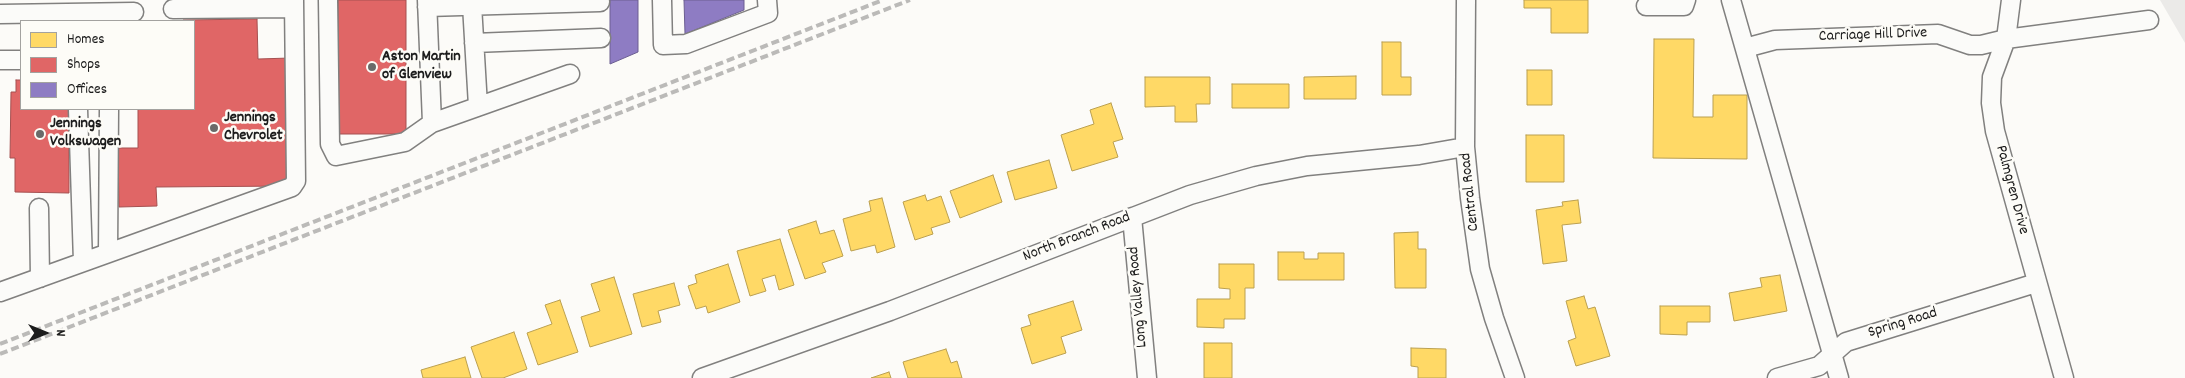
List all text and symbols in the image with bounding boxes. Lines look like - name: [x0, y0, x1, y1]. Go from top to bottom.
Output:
- legend: [20, 20, 195, 110]
- street label: Carriage Hill Drive: [1818, 25, 1928, 47]
- text: Homes: [67, 29, 105, 51]
- place label: Aston Martin of Glenview: [382, 48, 461, 86]
- text: Shops: [67, 54, 100, 76]
- marker: Aston Martin of Glenview: [366, 61, 378, 73]
- text: Offices: [67, 79, 107, 101]
- place label: Jennings Chevrolet: [224, 109, 283, 147]
- place label: Jennings Volkswagen: [50, 115, 121, 153]
- marker: Jennings Chevrolet: [208, 122, 220, 134]
- marker: Jennings Volkswagen: [34, 128, 46, 140]
- street label: Palmgren Drive: [1990, 143, 2032, 237]
- street label: Central Road: [1457, 152, 1485, 232]
- street label: North Branch Road: [1021, 209, 1133, 267]
- street label: Long Valley Road: [1125, 246, 1153, 348]
- street label: Spring Road: [1866, 304, 1940, 344]
- north arrow: [20, 308, 70, 358]
- text: N: [50, 330, 70, 336]

